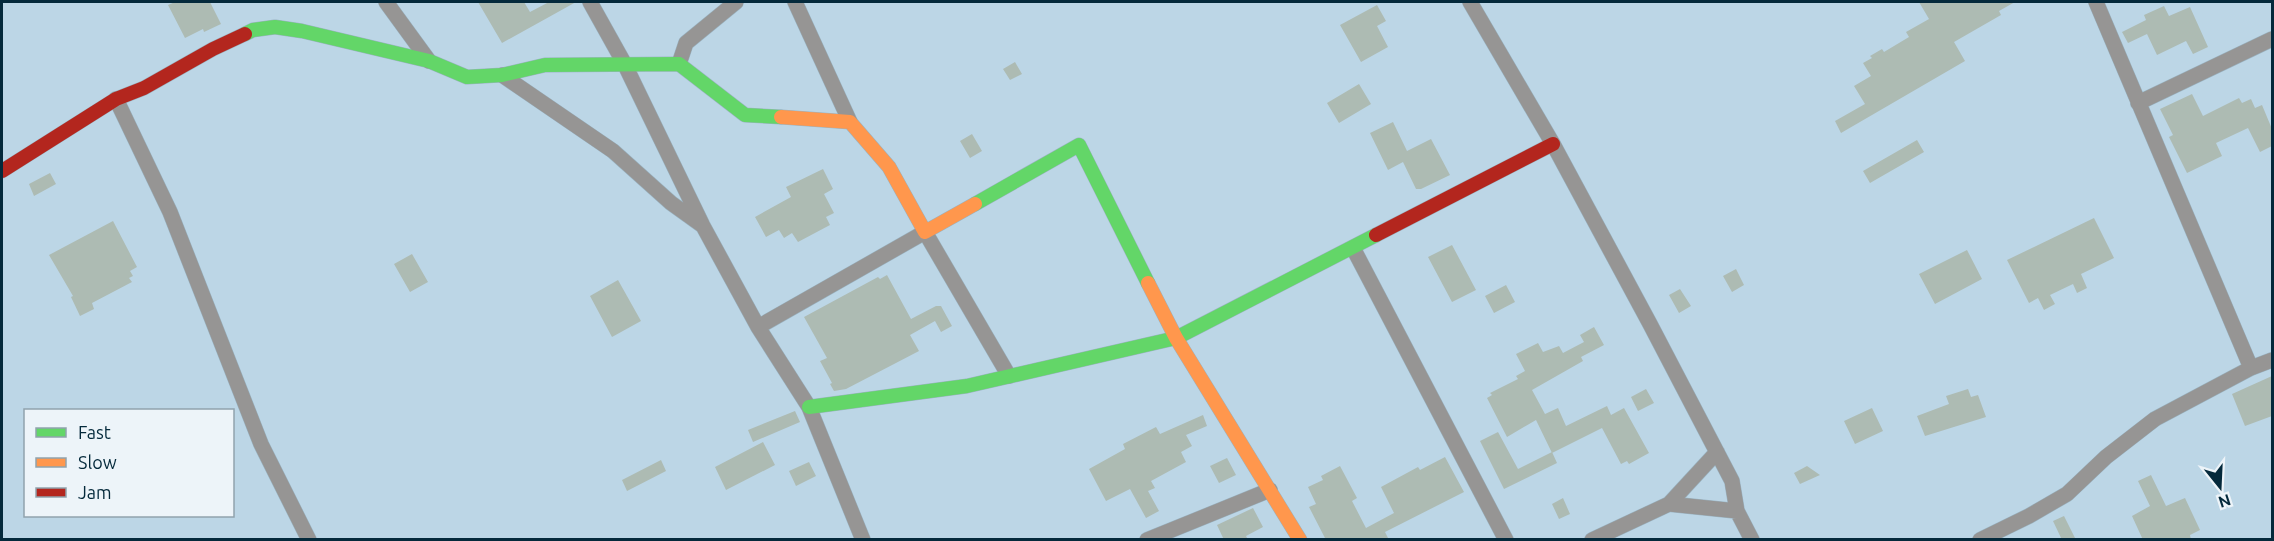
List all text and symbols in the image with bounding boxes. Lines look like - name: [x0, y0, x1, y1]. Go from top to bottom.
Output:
- legend: [24, 409, 234, 517]
- text: Fast: [78, 422, 111, 442]
- text: Slow: [78, 452, 117, 472]
- north arrow: [2190, 457, 2250, 517]
- text: Jam: [78, 482, 112, 502]
- text: N: [2216, 491, 2233, 512]

